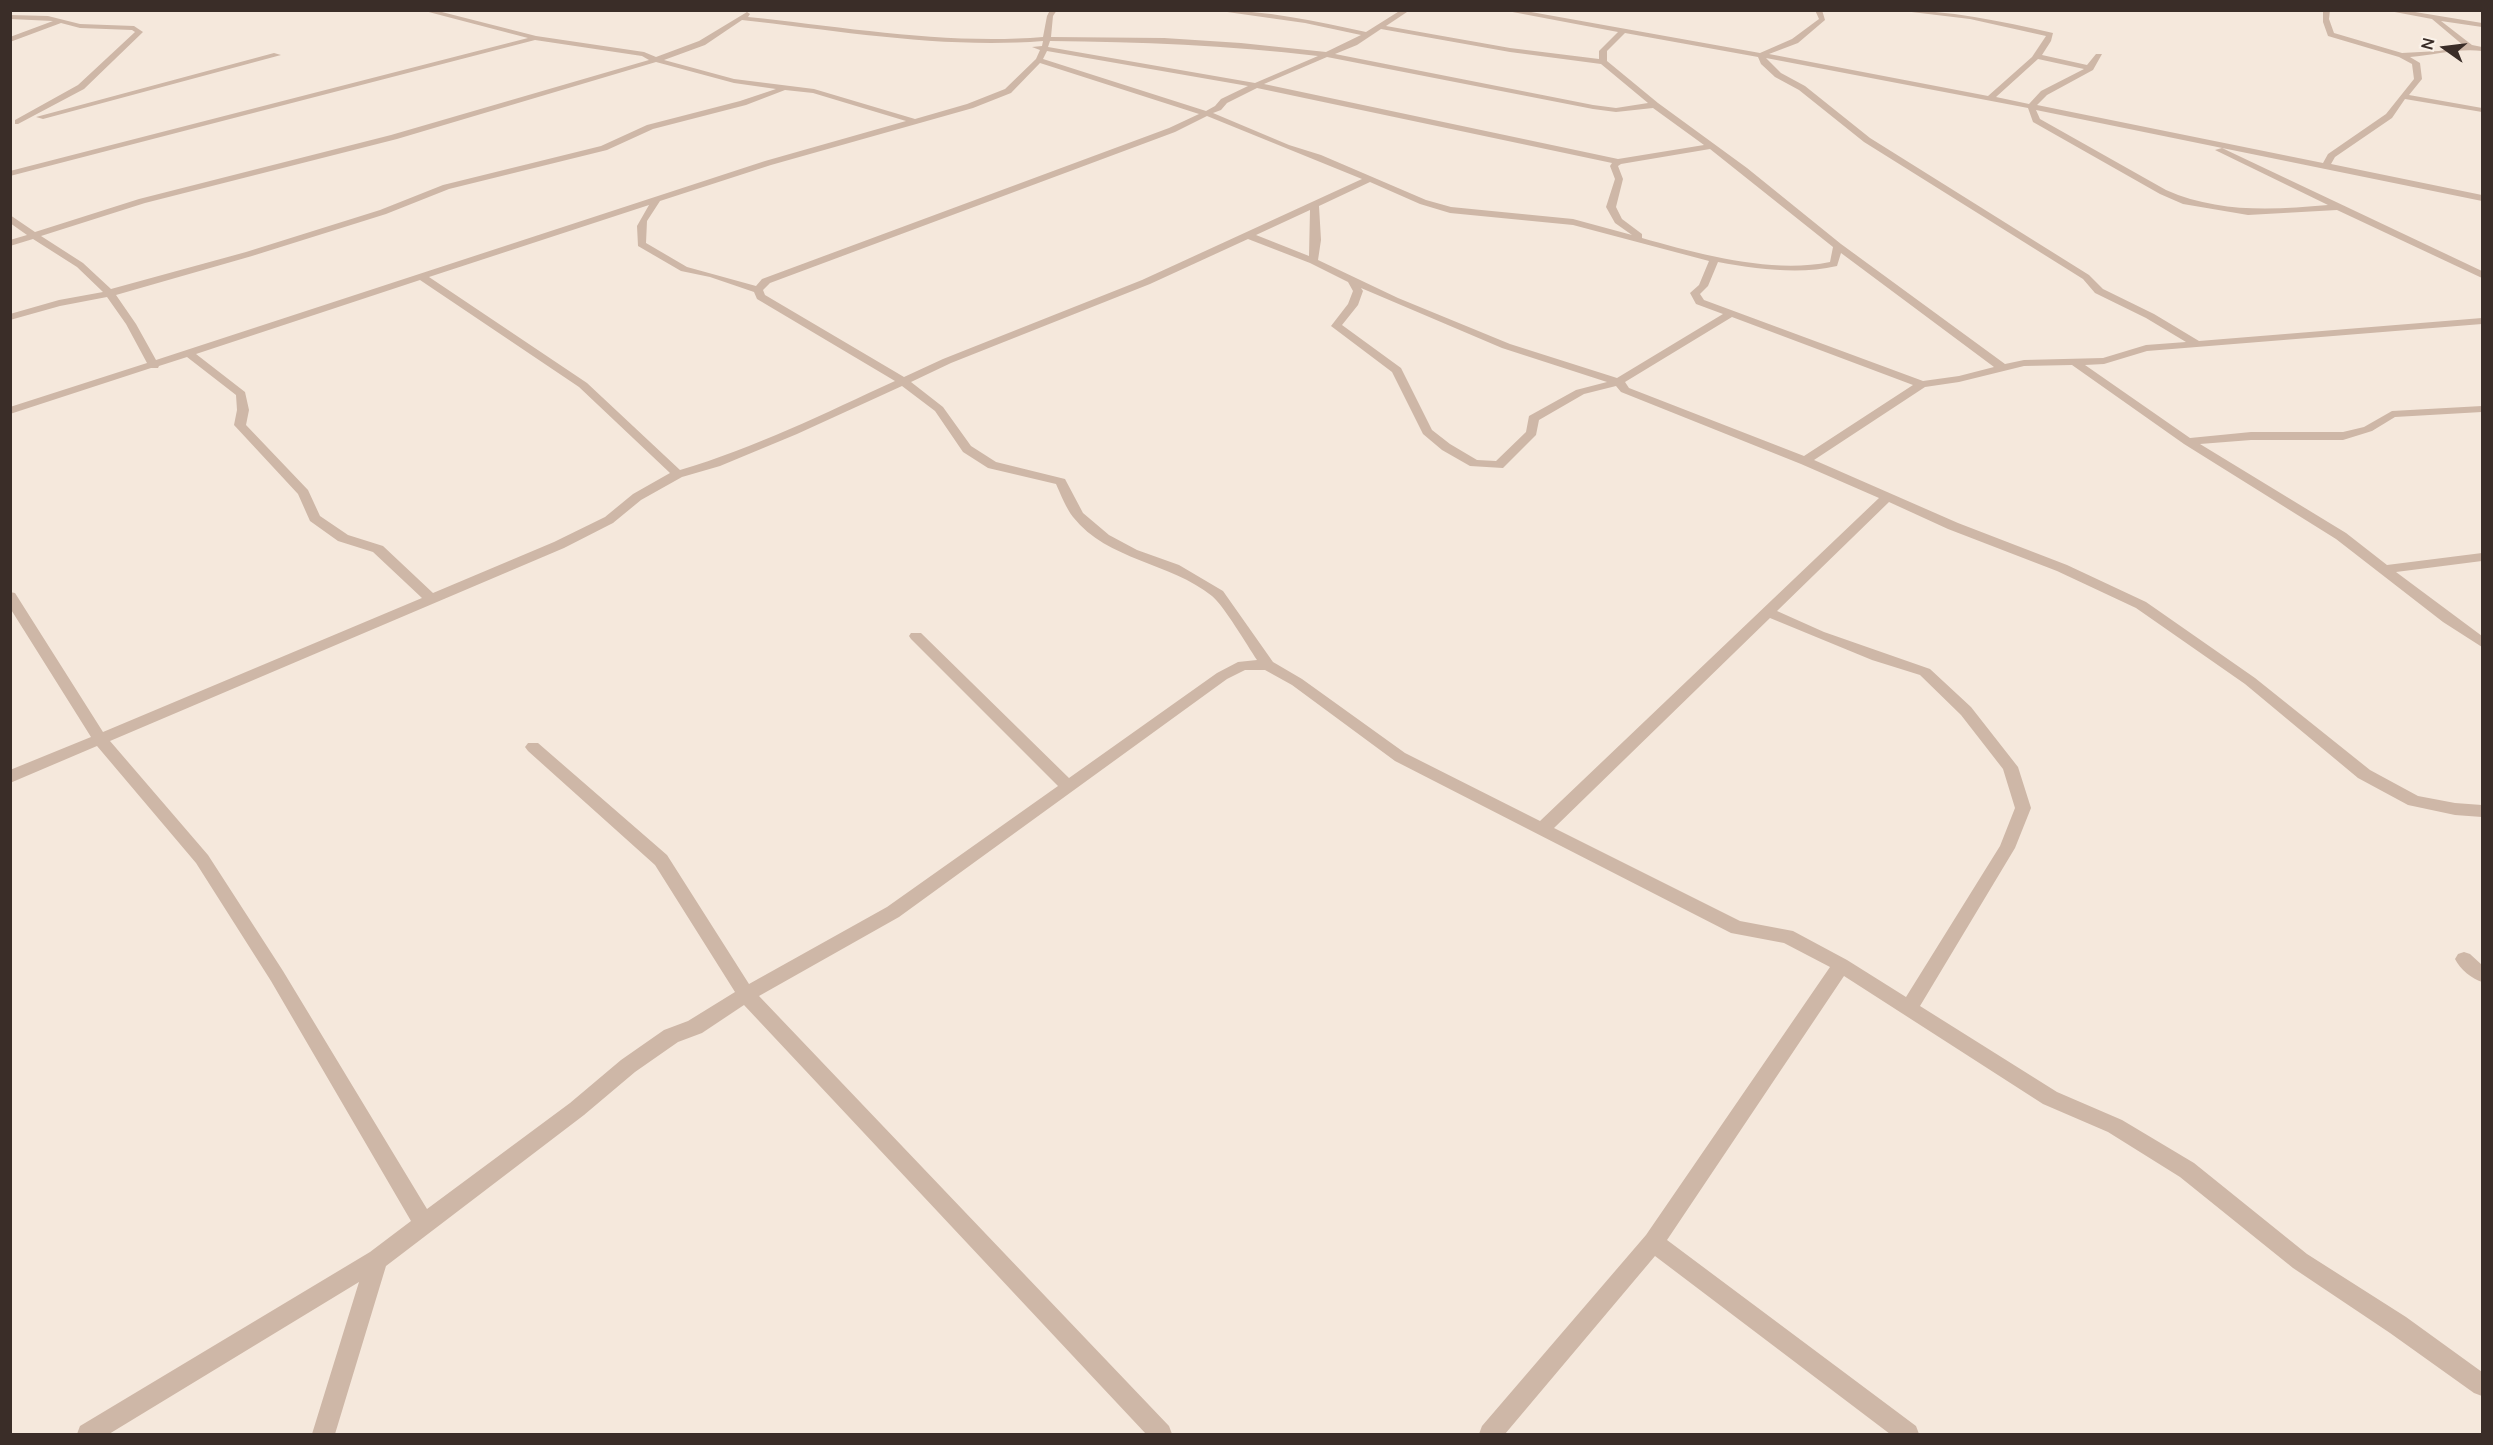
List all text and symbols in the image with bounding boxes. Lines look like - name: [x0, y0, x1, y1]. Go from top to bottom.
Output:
- north arrow: [2415, 18, 2475, 78]
- text: N: [2415, 35, 2440, 52]

